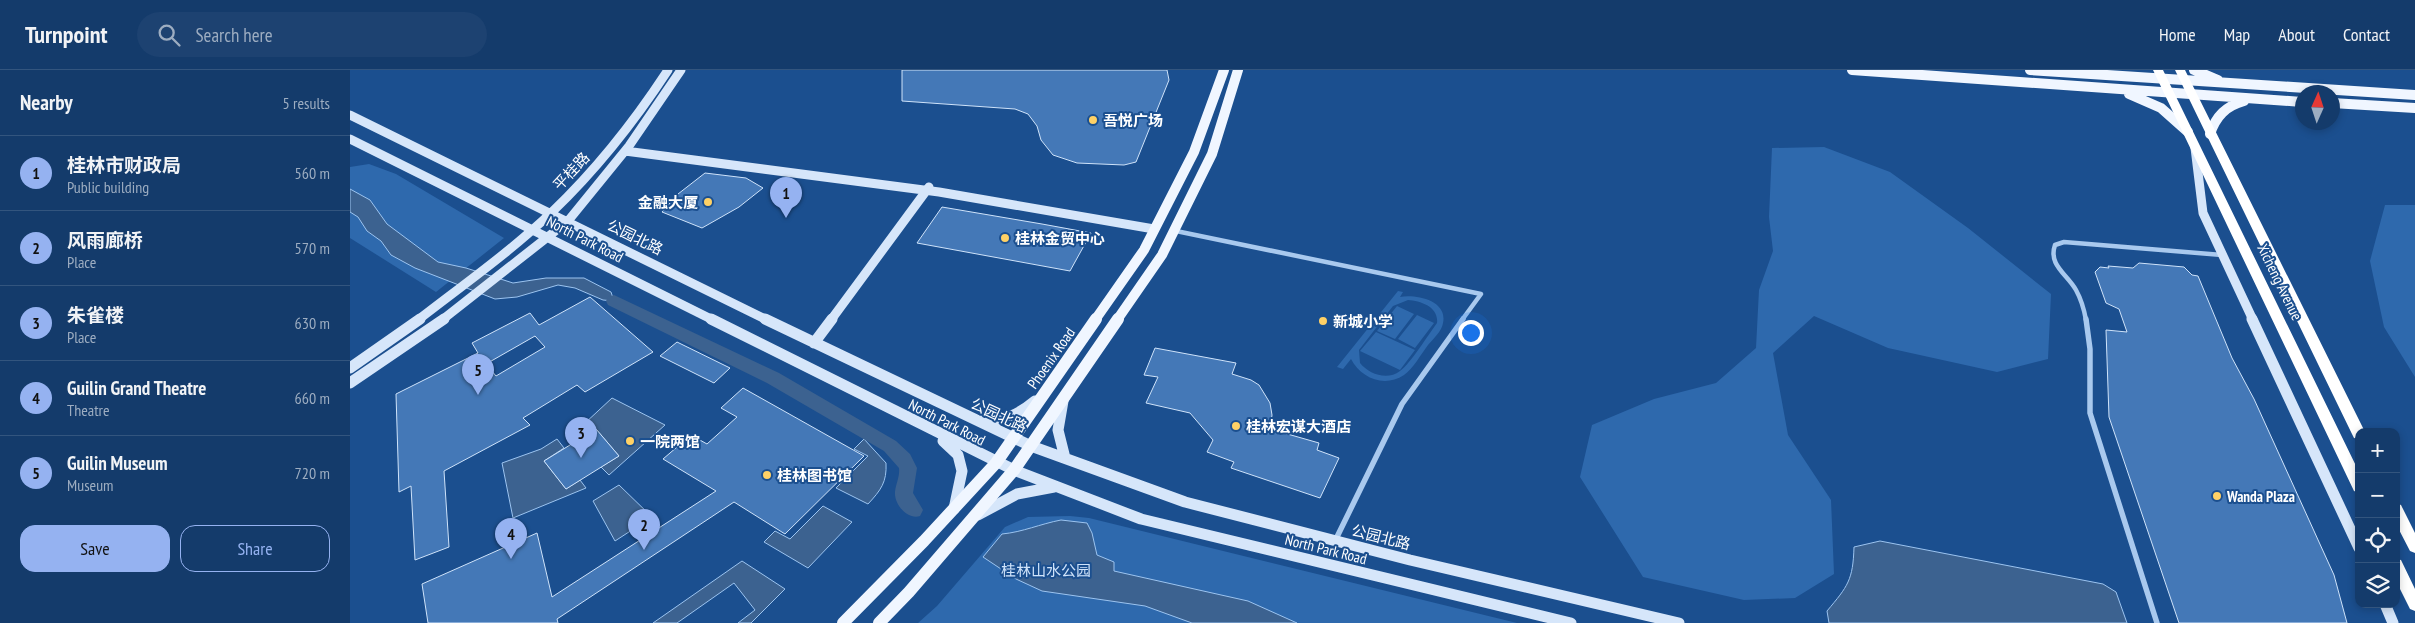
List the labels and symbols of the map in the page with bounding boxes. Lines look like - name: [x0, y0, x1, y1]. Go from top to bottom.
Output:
- north arrow: [2295, 85, 2340, 130]
- place label: 吾悦广场: [1103, 111, 1163, 130]
- marker: 吾悦广场: [1087, 114, 1099, 126]
- street label: 平桂路: [549, 148, 593, 194]
- pin: 1: [770, 177, 802, 218]
- place label: 金融大厦: [638, 193, 698, 212]
- marker: 金融大厦: [702, 196, 714, 208]
- street label: North Park Road: [543, 212, 627, 266]
- street label: 公园北路: [604, 215, 666, 259]
- place label: 桂林金贸中心: [1015, 229, 1105, 248]
- marker: 桂林金贸中心: [999, 232, 1011, 244]
- street label: Xicheng Avenue: [2253, 241, 2307, 323]
- place label: 新城小学: [1333, 312, 1393, 331]
- marker: 新城小学: [1317, 315, 1329, 327]
- your location: [1458, 320, 1484, 346]
- street label: Phoenix Road: [1023, 324, 1079, 392]
- pin: 5: [462, 354, 494, 395]
- street label: 公园北路: [968, 394, 1030, 436]
- street label: North Park Road: [905, 395, 989, 449]
- pin: 3: [565, 417, 597, 458]
- place label: 桂林宏谋大酒店: [1246, 417, 1351, 436]
- marker: 桂林宏谋大酒店: [1230, 420, 1242, 432]
- place label: 一院两馆: [640, 432, 700, 451]
- marker: 一院两馆: [624, 435, 636, 447]
- place label: 桂林图书馆: [777, 466, 852, 485]
- marker: 桂林图书馆: [761, 469, 773, 481]
- place label: Wanda Plaza: [2226, 487, 2295, 506]
- marker: Wanda Plaza: [2211, 490, 2223, 502]
- pin: 2: [628, 509, 660, 550]
- pin: 4: [495, 518, 527, 559]
- street label: 公园北路: [1350, 521, 1412, 553]
- street label: North Park Road: [1283, 530, 1369, 568]
- park label: 桂林山水公园: [1001, 561, 1091, 580]

